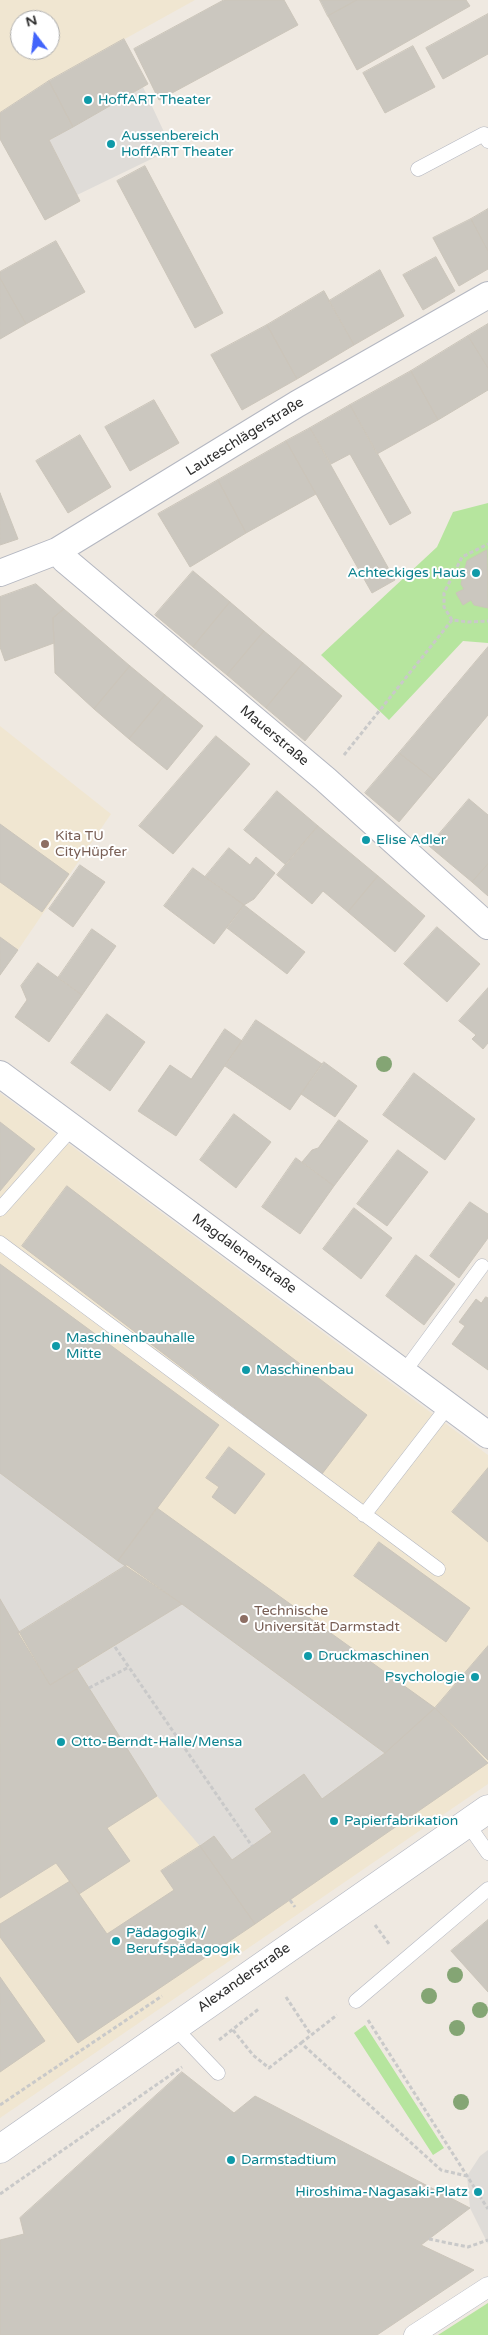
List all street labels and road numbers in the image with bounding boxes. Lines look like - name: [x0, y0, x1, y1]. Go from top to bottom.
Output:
- street label: Lauteschlägerstraße: [183, 394, 307, 480]
- street label: Mauerstraße: [236, 702, 312, 770]
- street label: Magdalenenstraße: [189, 1210, 299, 1298]
- street label: Alexanderstraße: [194, 1940, 294, 2016]

